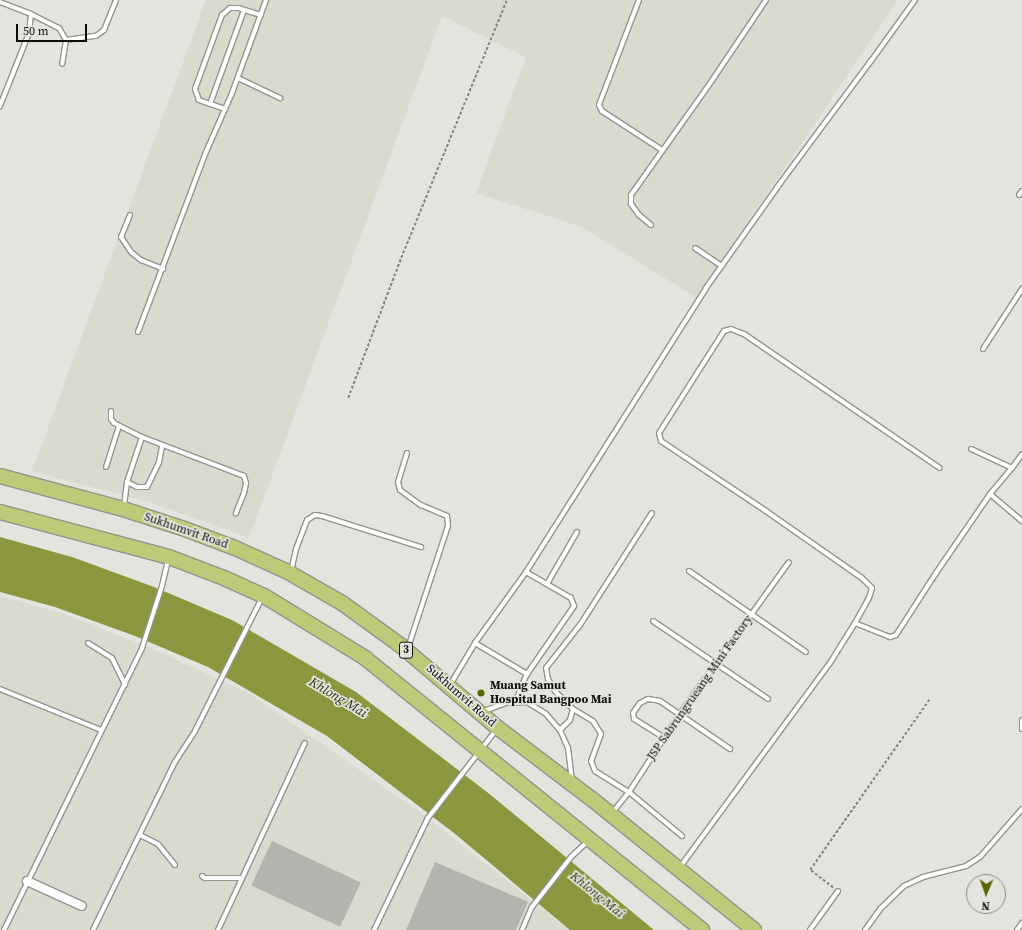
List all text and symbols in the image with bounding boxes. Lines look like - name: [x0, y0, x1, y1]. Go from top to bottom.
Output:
- scale bar: [18, 16, 89, 42]
- text: 50 m: [23, 23, 49, 39]
- street label: Sukhumvit Road: [142, 510, 230, 552]
- street label: JSP Sabrungrueang Mini Factory: [644, 613, 756, 763]
- road number: 3: [399, 641, 413, 659]
- street label: Sukhumvit Road: [423, 662, 499, 730]
- water label: Khlong Mai: [306, 675, 370, 721]
- place label: Muang Samut Hospital Bangpoo Mai: [490, 679, 612, 707]
- marker: Muang Samut Hospital Bangpoo Mai: [475, 687, 487, 699]
- water label: Khlong Mai: [567, 869, 627, 921]
- north arrow: [966, 874, 1006, 914]
- text: N: [981, 898, 990, 913]

